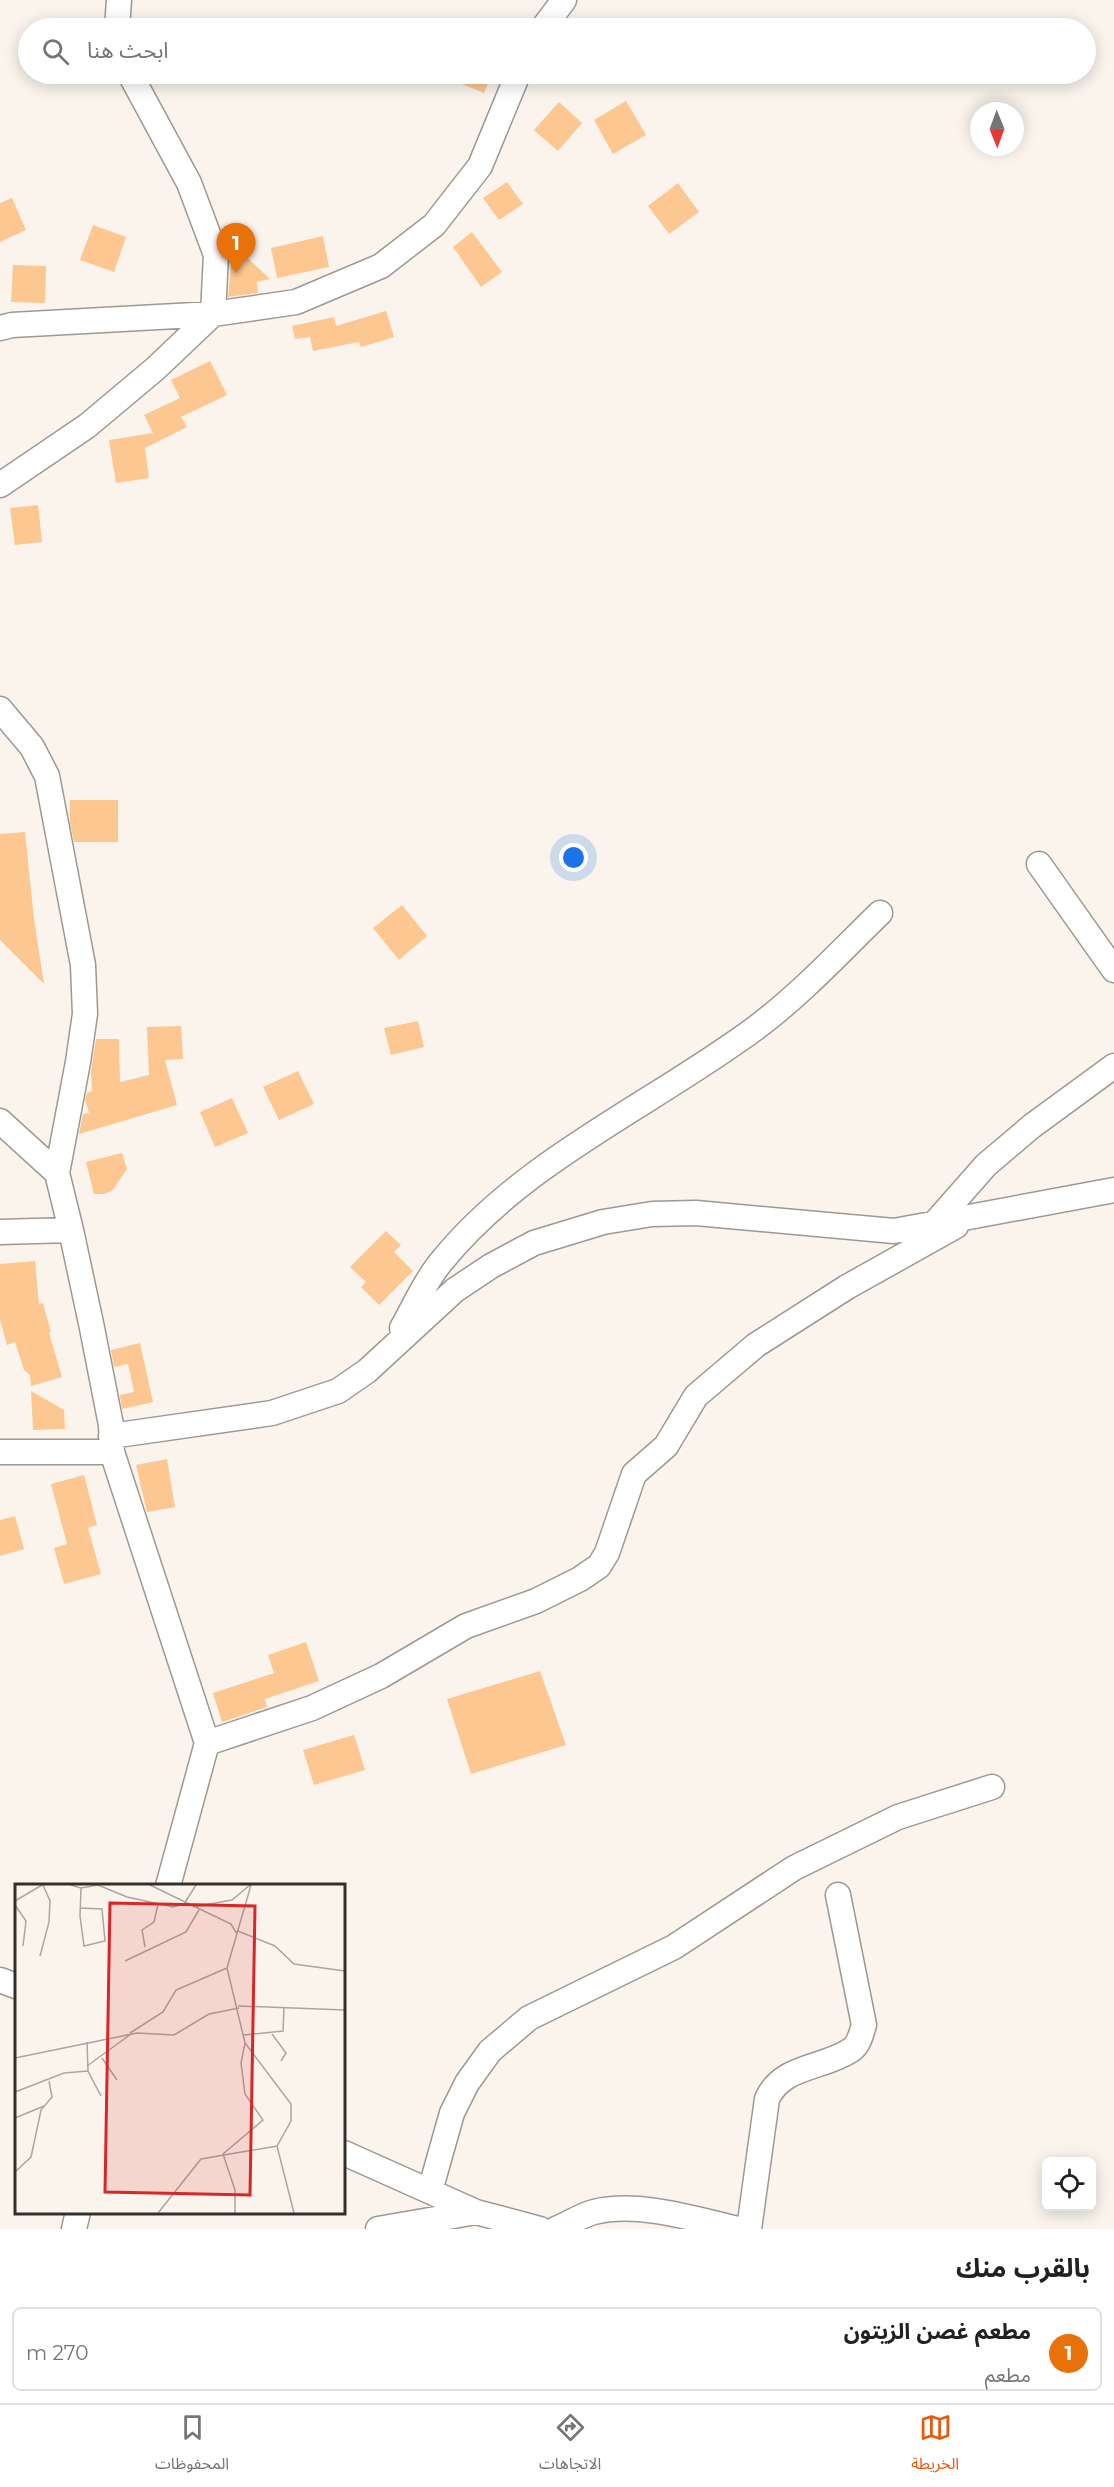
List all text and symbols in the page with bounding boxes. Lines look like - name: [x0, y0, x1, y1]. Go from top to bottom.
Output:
- search box: [18, 18, 1096, 84]
- icon: search: [39, 35, 72, 68]
- text: ابحث هنا: [87, 37, 169, 64]
- north arrow: [970, 102, 1024, 156]
- pin: 1: [216, 224, 256, 273]
- your location: [559, 843, 588, 872]
- inset map: [15, 1884, 345, 2214]
- map controls: [1042, 2157, 1096, 2211]
- button: locate: [1042, 2157, 1096, 2211]
- text: بالقرب منك: [956, 2252, 1090, 2284]
- text: مطعم غصن الزيتون: [844, 2318, 1031, 2345]
- text: 270 m: [26, 2341, 88, 2365]
- text: 1: [1065, 2341, 1072, 2365]
- text: مطعم: [985, 2363, 1031, 2387]
- tab: المحفوظات: [155, 2411, 229, 2481]
- tab: الاتجاهات: [539, 2411, 601, 2481]
- tab: الخريطة: [911, 2411, 959, 2481]

